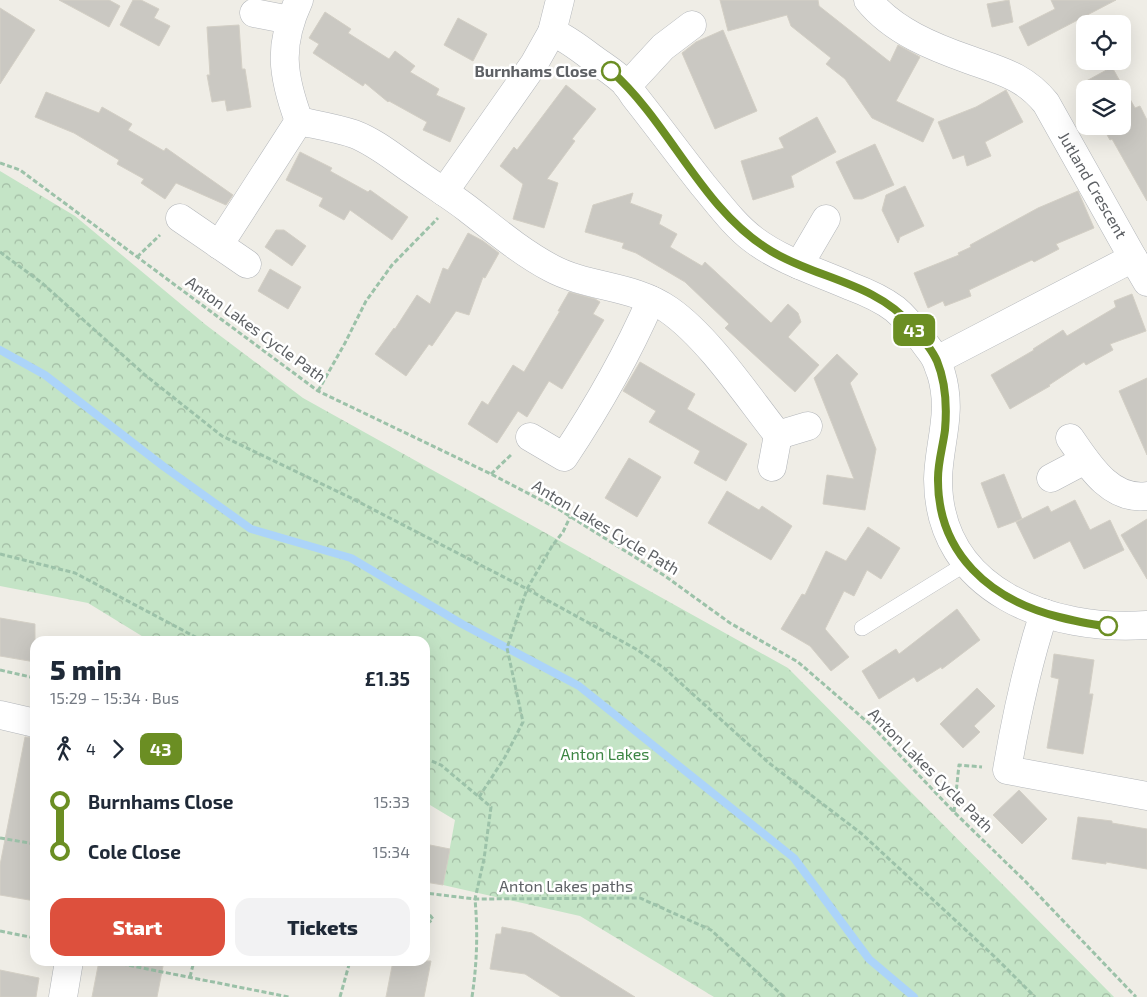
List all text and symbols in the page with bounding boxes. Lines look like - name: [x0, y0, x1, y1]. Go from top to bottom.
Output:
- map controls: [1076, 15, 1131, 135]
- button: locate: [1076, 15, 1131, 70]
- place label: Burnhams Close: [474, 61, 597, 80]
- marker: Burnhams Close: [601, 61, 621, 81]
- button: layers: [1076, 80, 1131, 135]
- street label: Jutland Crescent: [1055, 128, 1132, 241]
- street label: Anton Lakes Cycle Path: [183, 271, 330, 386]
- line badge: 43: [892, 314, 936, 346]
- text: 43: [903, 319, 925, 341]
- street label: Anton Lakes Cycle Path: [529, 475, 683, 578]
- unlabelled marker: [1098, 616, 1118, 636]
- text: 5 min: [50, 652, 122, 686]
- text: £1.35: [365, 667, 410, 690]
- text: 15:29 – 15:34 · Bus: [50, 688, 179, 707]
- street label: Anton Lakes Cycle Path: [865, 703, 998, 836]
- icon: walk: [50, 735, 78, 763]
- icon: forward: [104, 735, 132, 763]
- text: 43: [150, 738, 172, 760]
- text: 4: [86, 739, 96, 758]
- park label: Anton Lakes: [561, 744, 649, 763]
- text: Burnhams Close: [88, 790, 234, 813]
- text: 15:33: [373, 792, 410, 811]
- text: Cole Close: [88, 840, 181, 863]
- text: 15:34: [373, 842, 410, 861]
- street label: Anton Lakes paths: [499, 876, 633, 895]
- button: Start: [50, 898, 225, 956]
- button: Tickets: [235, 898, 410, 956]

